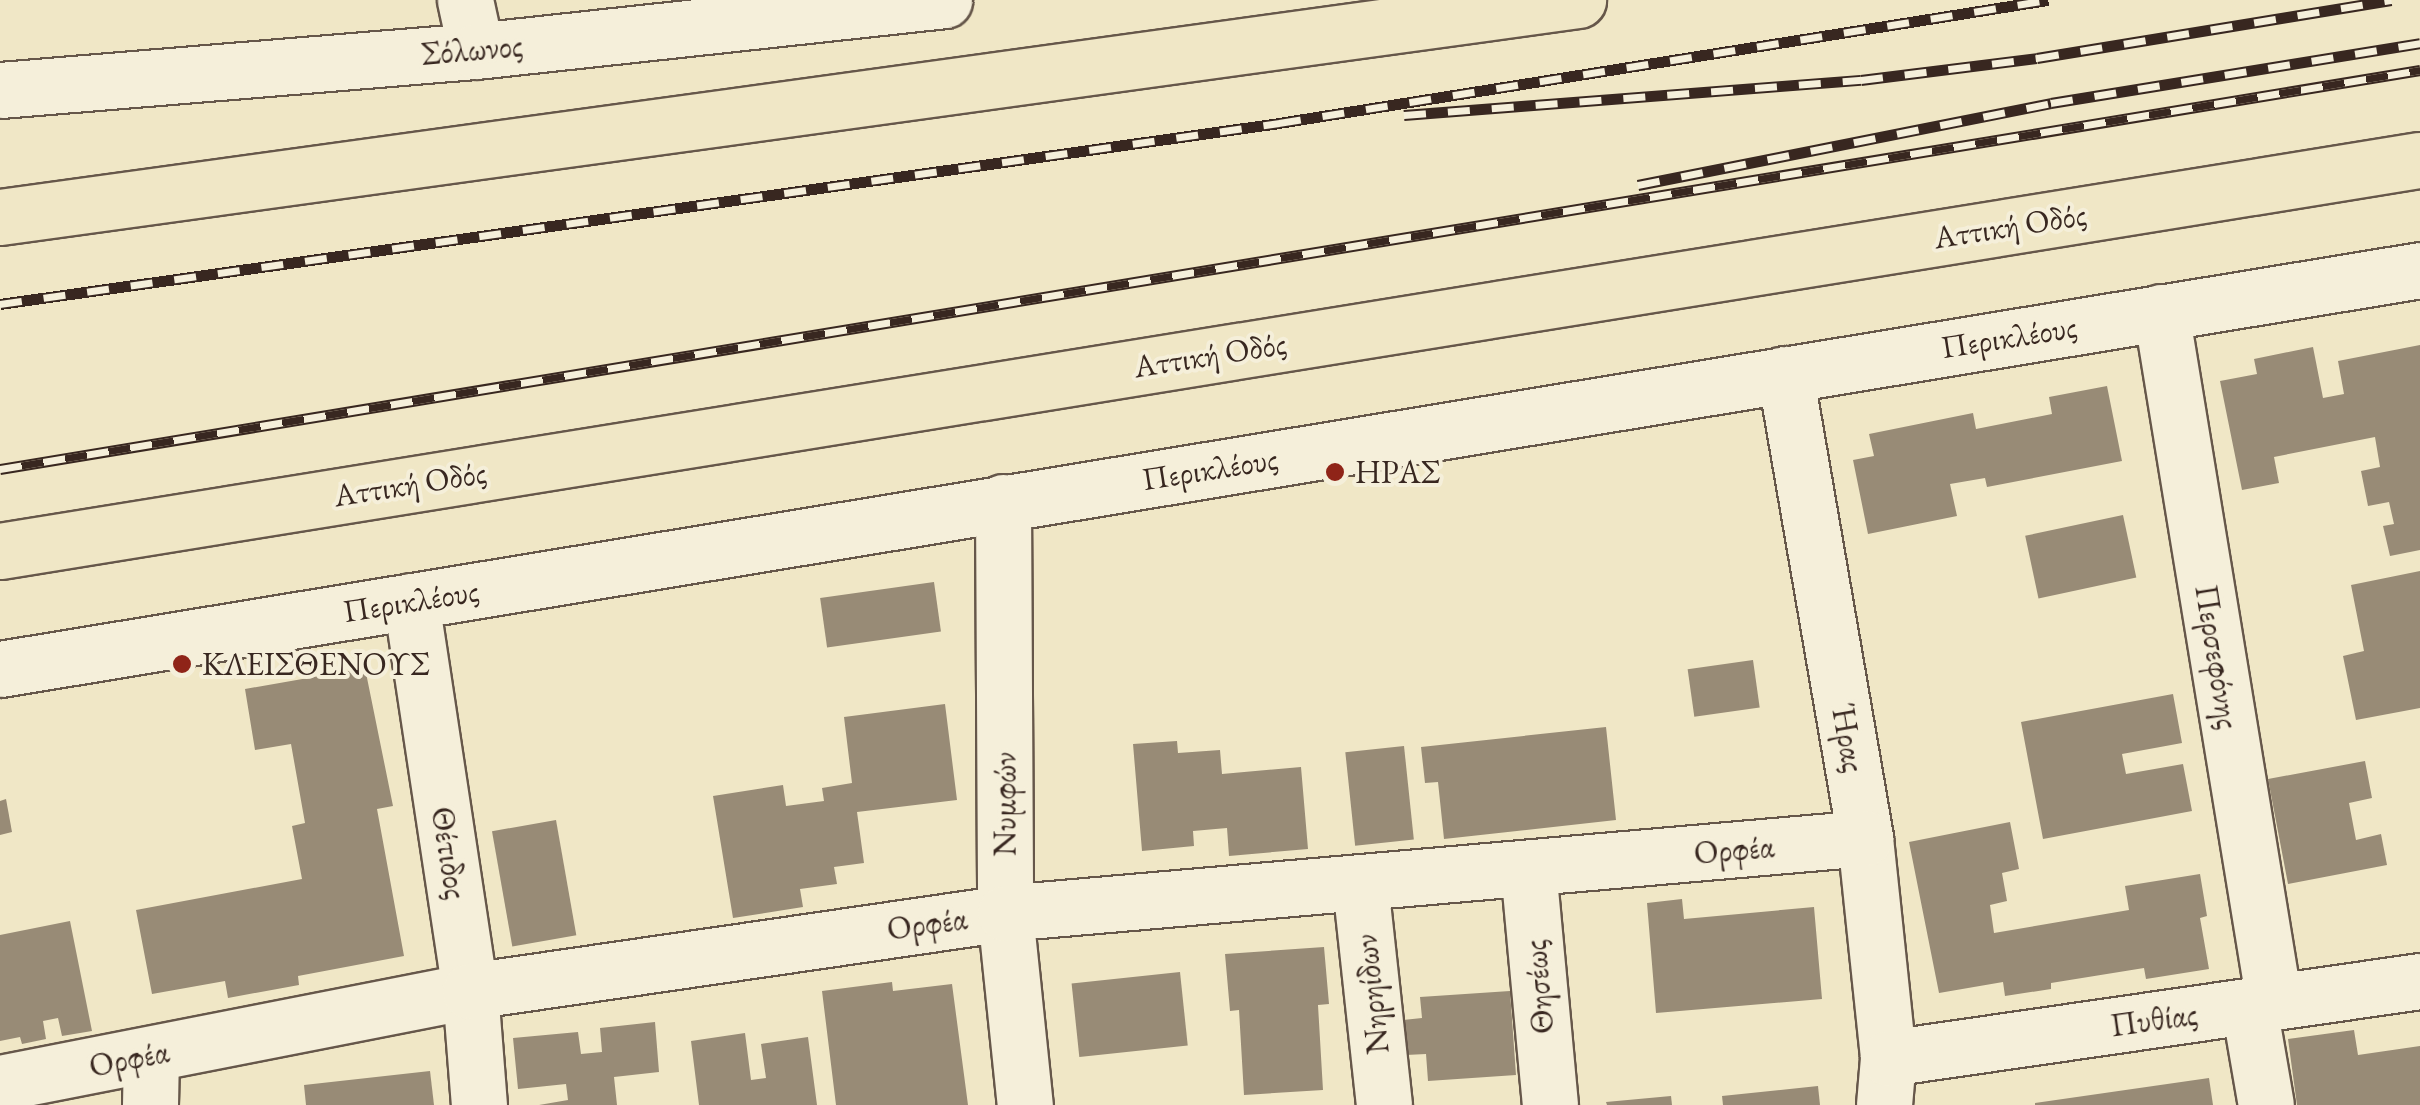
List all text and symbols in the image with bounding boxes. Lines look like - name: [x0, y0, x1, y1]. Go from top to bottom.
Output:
- street label: Σόλωνος: [420, 26, 524, 74]
- street label: Αττική Οδός: [1931, 195, 2089, 257]
- street label: Περικλέους: [1938, 307, 2080, 367]
- street label: Αττική Οδός: [1131, 324, 1289, 386]
- street label: Περικλέους: [1139, 439, 1281, 499]
- street label: Αττική Οδός: [331, 453, 489, 515]
- place label: ΗΡΑΣ: [1355, 453, 1440, 491]
- marker: ΗΡΑΣ: [1324, 461, 1346, 483]
- street label: Περικλέους: [340, 571, 482, 631]
- street label: Περσεφόνης: [2187, 582, 2247, 732]
- place label: ΚΛΕΙΣΘΕΝΟΥΣ: [202, 645, 430, 683]
- marker: ΚΛΕΙΣΘΕΝΟΥΣ: [171, 653, 193, 675]
- street label: Ήρας: [1823, 701, 1873, 775]
- street label: Νυμφών: [986, 752, 1024, 856]
- street label: Θέτιδος: [423, 804, 475, 902]
- street label: Ορφέα: [1692, 827, 1776, 873]
- street label: Ορφέα: [885, 899, 969, 949]
- street label: Νηρηίδων: [1347, 932, 1397, 1056]
- street label: Θησέως: [1516, 938, 1562, 1036]
- street label: Πυθίας: [2108, 995, 2200, 1045]
- street label: Ορφέα: [86, 1032, 172, 1086]

